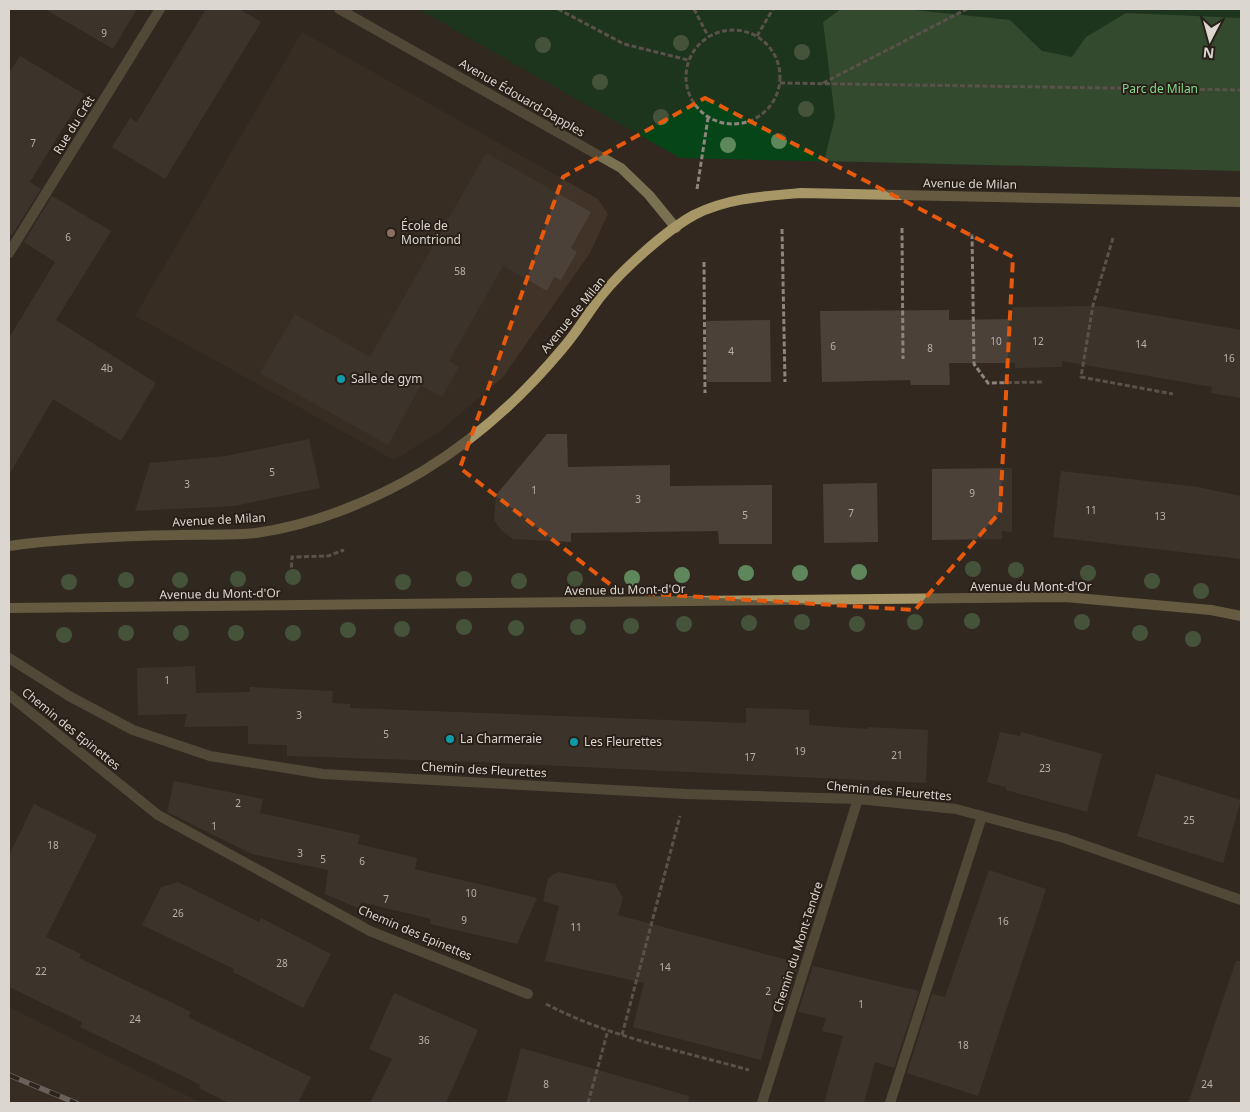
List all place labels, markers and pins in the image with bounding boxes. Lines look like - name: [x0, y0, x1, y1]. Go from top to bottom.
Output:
- place label: École de Montriond: [401, 217, 461, 248]
- marker: École de Montriond: [385, 227, 397, 239]
- place label: Salle de gym: [351, 370, 422, 387]
- marker: Salle de gym: [335, 373, 347, 385]
- place label: La Charmeraie: [460, 730, 542, 747]
- marker: La Charmeraie: [444, 733, 456, 745]
- place label: Les Fleurettes: [584, 733, 662, 750]
- marker: Les Fleurettes: [568, 736, 580, 748]

